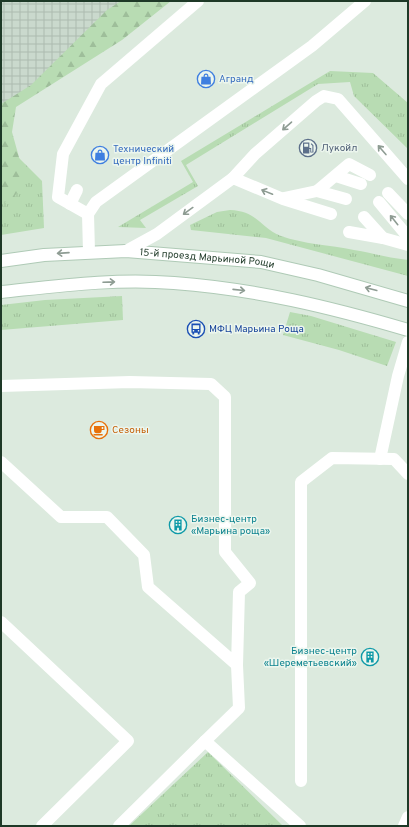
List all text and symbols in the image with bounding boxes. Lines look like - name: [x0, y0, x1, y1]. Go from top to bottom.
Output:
- shop icon: Агранд: [196, 69, 216, 89]
- place label: Агранд: [219, 73, 254, 86]
- one-way arrow: [281, 122, 292, 131]
- fuel station icon: Лукойл: [298, 138, 318, 158]
- place label: Лукойл: [321, 142, 357, 155]
- place label: Технический центр Infiniti: [113, 143, 174, 168]
- shop icon: Технический центр Infiniti: [90, 145, 110, 165]
- one-way arrow: [378, 145, 387, 155]
- one-way arrow: [262, 188, 274, 196]
- one-way arrow: [183, 207, 194, 215]
- one-way arrow: [389, 214, 398, 225]
- street label: 15-й проезд Марьиной Рощи: [139, 246, 276, 271]
- one-way arrow: [57, 250, 70, 257]
- one-way arrow: [102, 279, 115, 286]
- one-way arrow: [365, 285, 378, 292]
- one-way arrow: [232, 286, 245, 294]
- bus stop icon: МФЦ Марьина Роща: [186, 319, 206, 339]
- place label: МФЦ Марьина Роща: [209, 323, 304, 336]
- cafe icon: Сезоны: [89, 420, 109, 440]
- place label: Сезоны: [112, 424, 149, 437]
- place label: Бизнес-центр «Марьина роща»: [191, 513, 270, 538]
- building icon: Бизнес-центр «Марьина роща»: [168, 515, 188, 535]
- place label: Бизнес-центр «Шереметьевский»: [264, 645, 357, 670]
- building icon: Бизнес-центр «Шереметьевский»: [360, 647, 380, 667]

